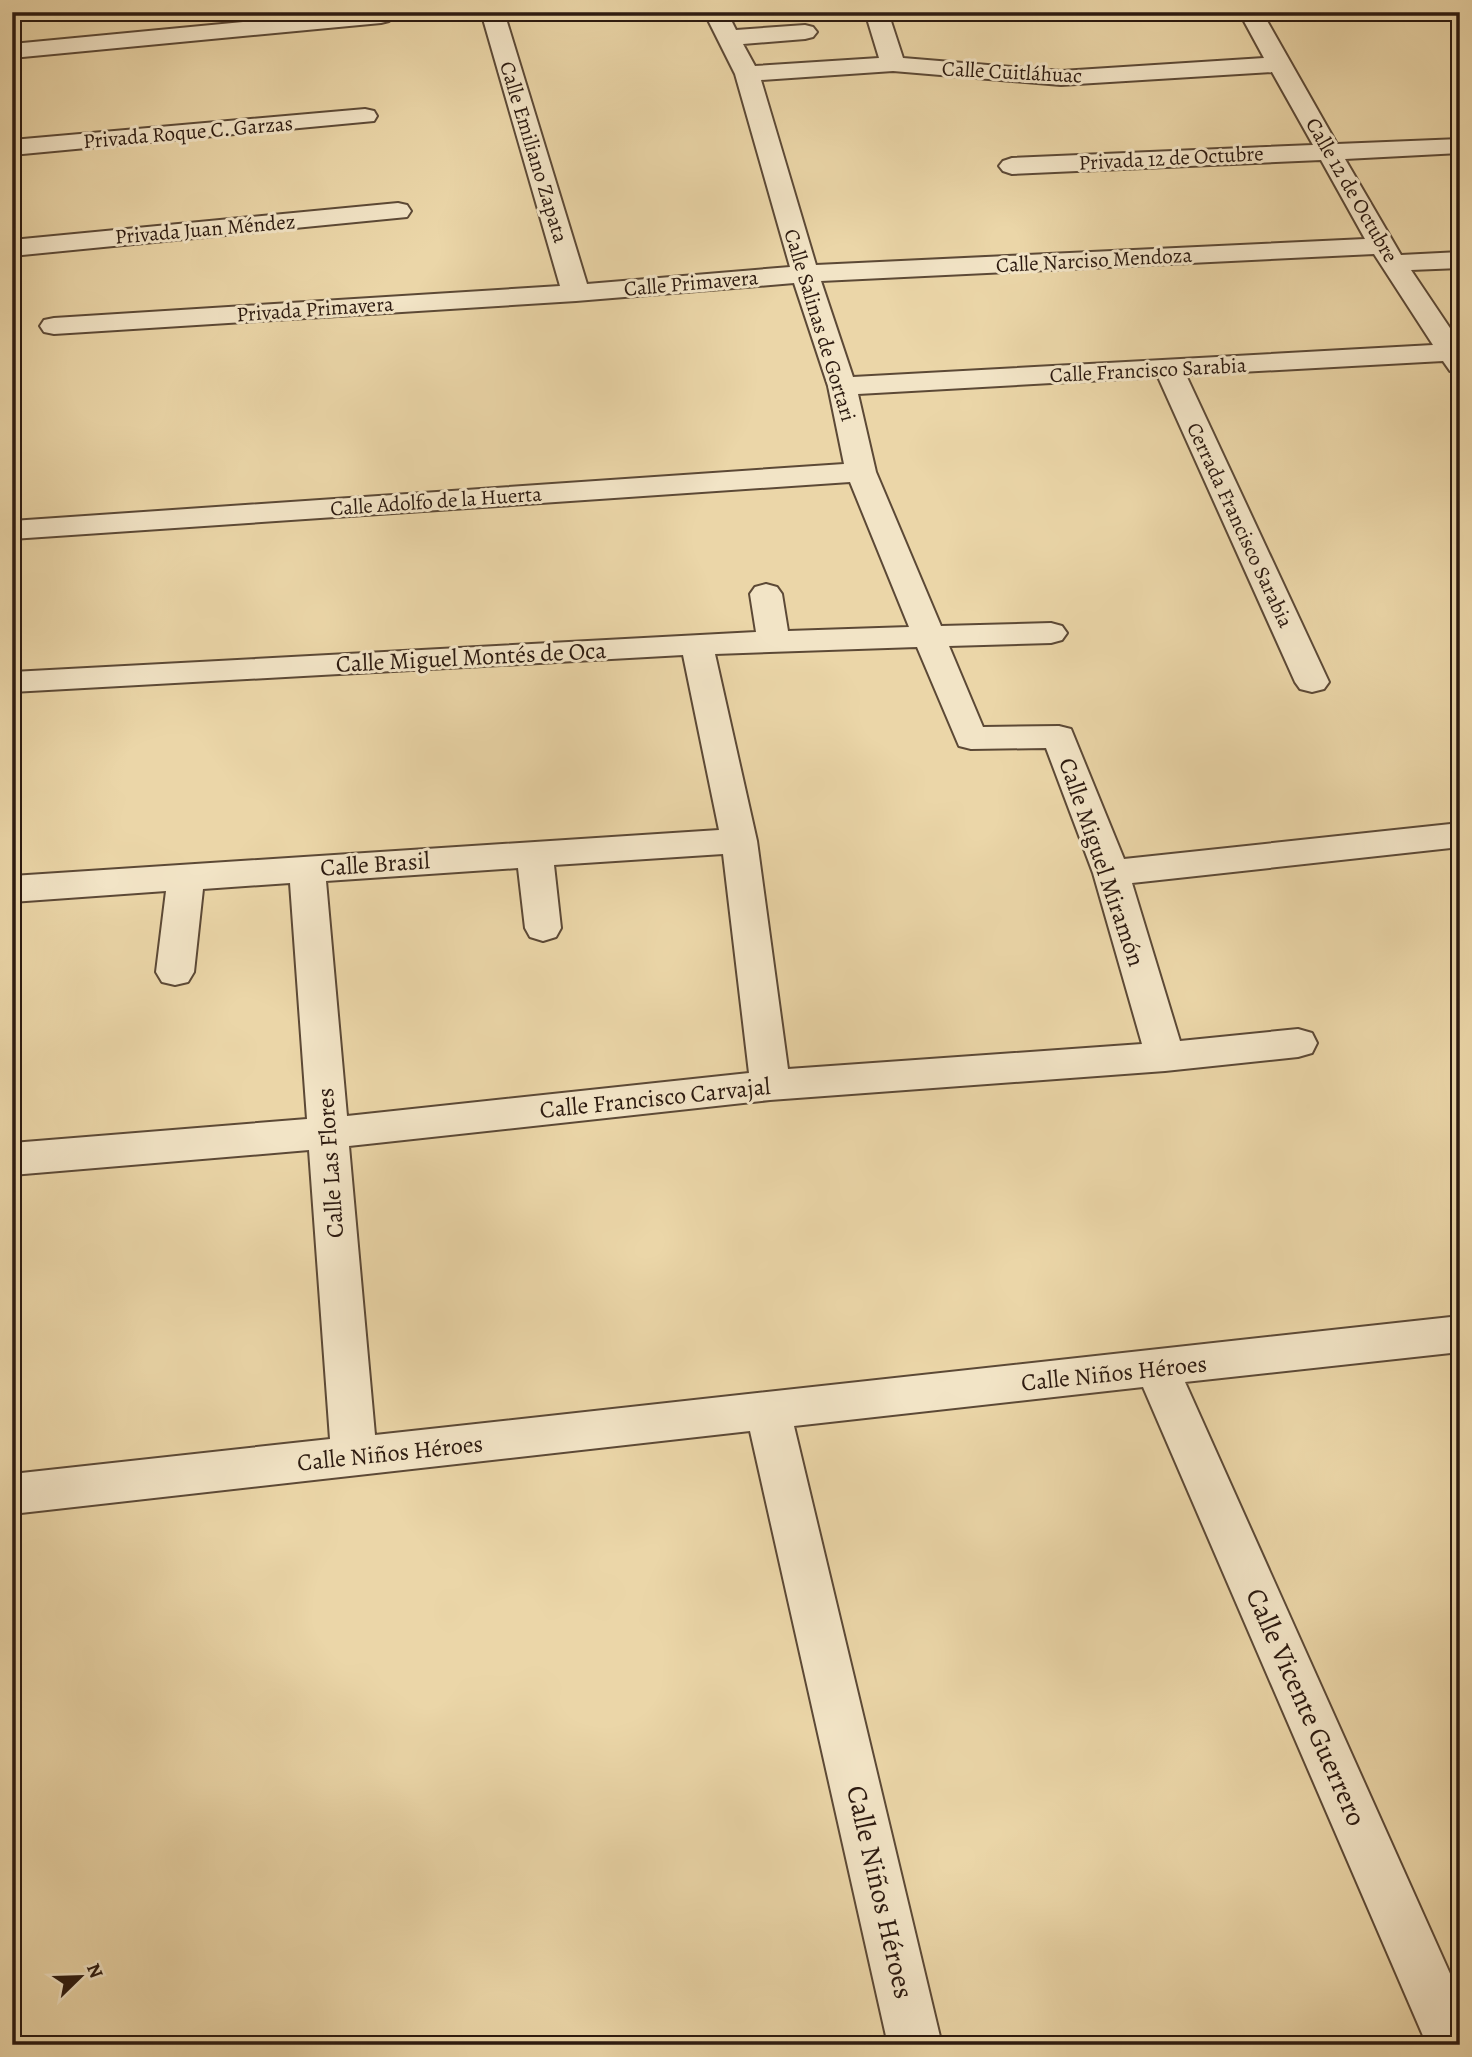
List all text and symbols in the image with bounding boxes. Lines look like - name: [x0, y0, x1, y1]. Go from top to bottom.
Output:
- street label: Calle Cuitláhuac: [941, 54, 1083, 90]
- street label: Calle Emiliano Zapata: [493, 58, 575, 246]
- street label: Privada Roque C. Garzas: [82, 109, 294, 155]
- street label: Calle 12 de Octubre: [1299, 113, 1405, 267]
- street label: Privada 12 de Octubre: [1078, 139, 1264, 177]
- street label: Privada Juan Méndez: [114, 207, 296, 251]
- street label: Calle Salinas de Gortari: [777, 225, 863, 425]
- street label: Calle Narciso Mendoza: [995, 241, 1193, 279]
- street label: Calle Primavera: [623, 263, 760, 303]
- street label: Privada Primavera: [235, 290, 395, 328]
- street label: Calle Francisco Sarabia: [1049, 351, 1247, 389]
- street label: Cerrada Francisco Sarabia: [1180, 418, 1300, 632]
- street label: Calle Adolfo de la Huerta: [329, 480, 543, 522]
- street label: Calle Miguel Montés de Oca: [335, 634, 608, 680]
- street label: Calle Miguel Miramón: [1051, 753, 1153, 971]
- street label: Calle Brasil: [319, 844, 431, 884]
- street label: Calle Francisco Carvajal: [538, 1070, 772, 1126]
- street label: Calle Las Flores: [309, 1087, 351, 1239]
- street label: Calle Niños Héroes: [1019, 1347, 1209, 1399]
- street label: Calle Niños Héroes: [295, 1427, 485, 1479]
- street label: Calle Vicente Guerrero: [1236, 1582, 1376, 1832]
- street label: Calle Niños Héroes: [837, 1782, 923, 2002]
- north arrow: [46, 1941, 116, 2011]
- text: N: [80, 1959, 109, 1982]

